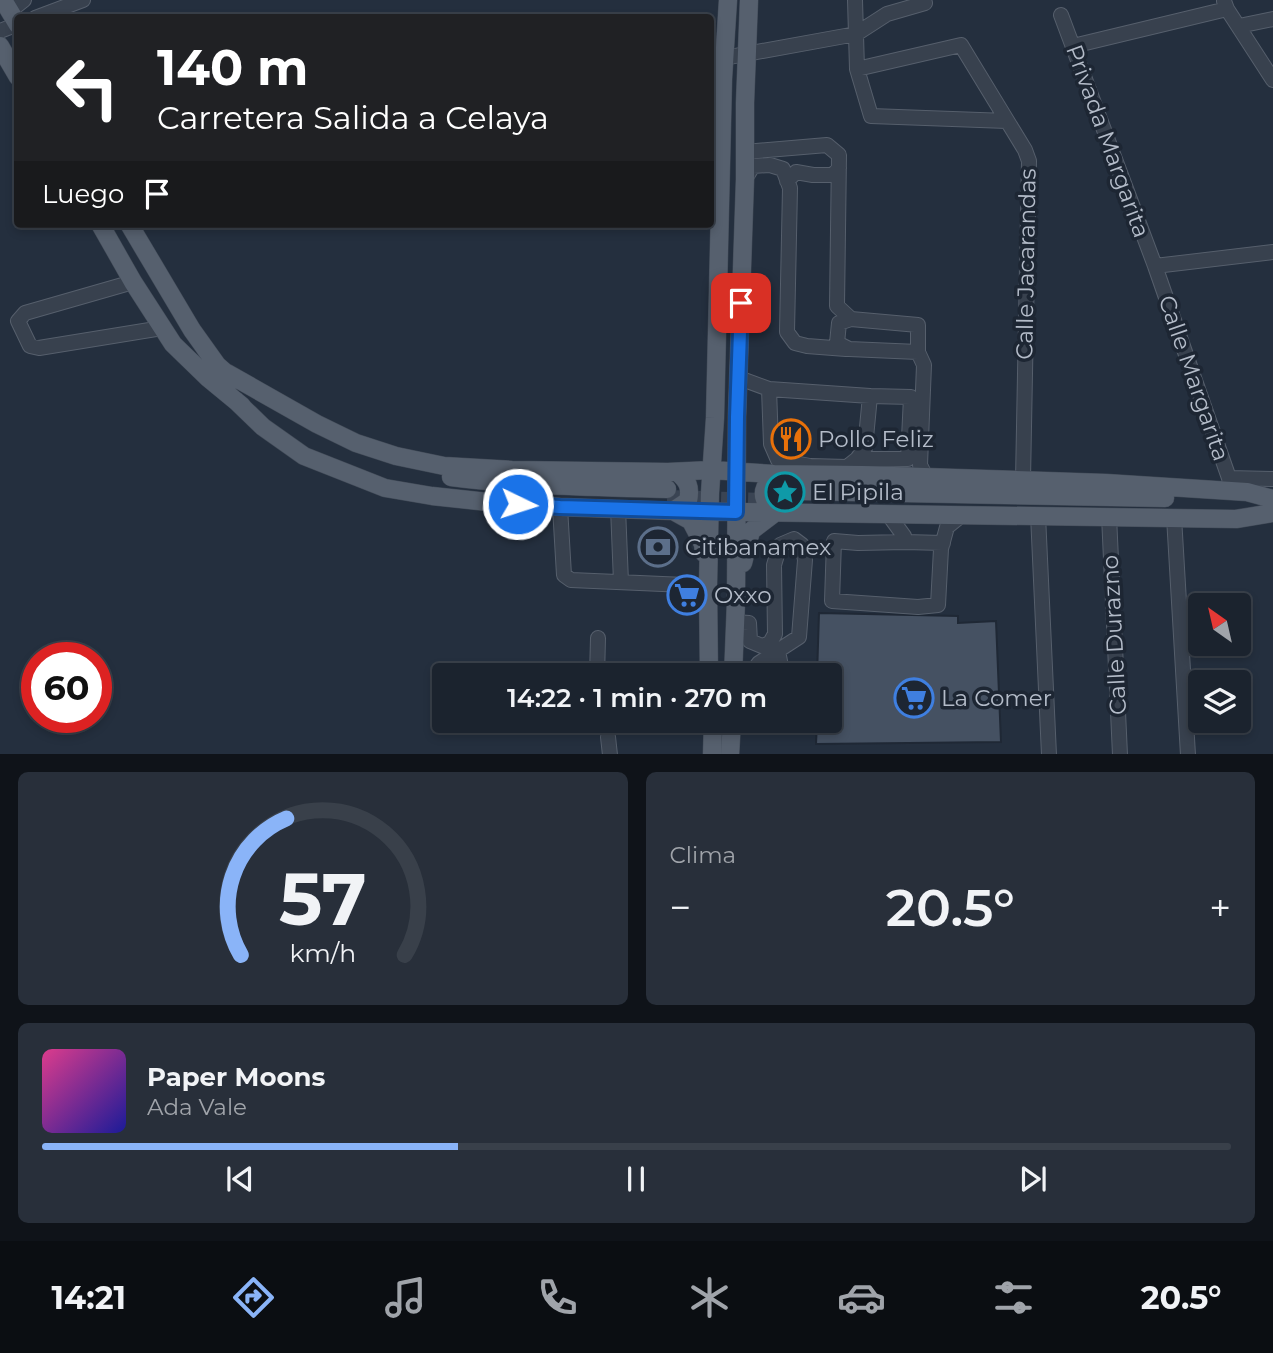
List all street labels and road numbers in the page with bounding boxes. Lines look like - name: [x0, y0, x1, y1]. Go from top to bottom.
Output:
- street label: Privada Margarita: [1060, 41, 1156, 241]
- street label: Calle Jacarandas: [1010, 168, 1042, 360]
- street label: Calle Margarita: [1153, 292, 1235, 464]
- street label: Calle Durazno: [1096, 554, 1132, 716]

